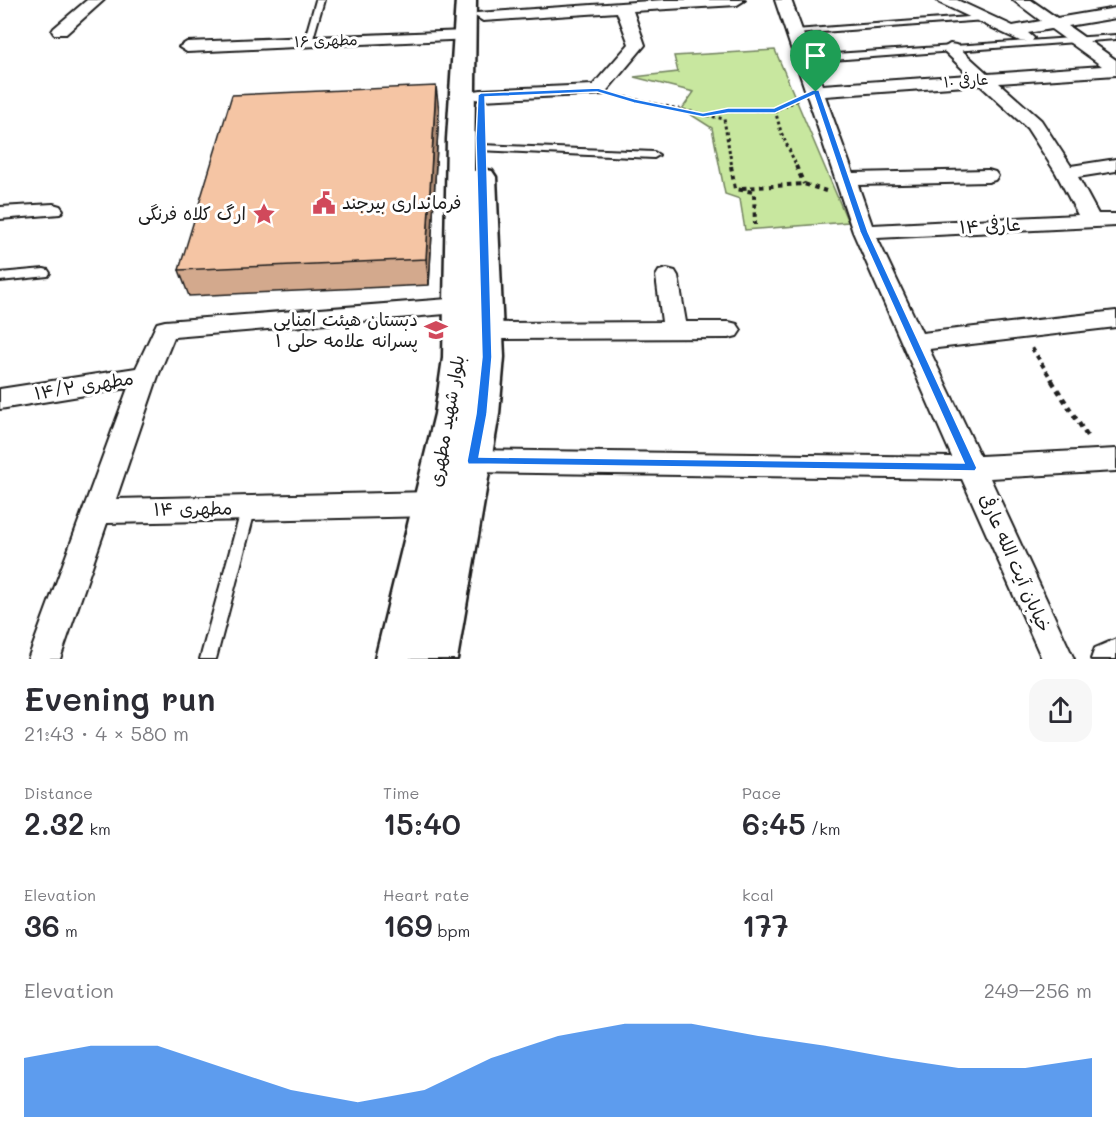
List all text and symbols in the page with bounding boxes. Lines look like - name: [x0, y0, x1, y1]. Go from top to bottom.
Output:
- street label: مطهری ۱۶: [294, 29, 358, 51]
- pin: [790, 30, 841, 92]
- icon: arrive: [799, 39, 832, 72]
- street label: عارفی ۱۰: [943, 68, 989, 92]
- public building icon: فرمانداری بیرجند: [311, 190, 337, 216]
- place label: فرمانداری بیرجند: [342, 190, 462, 214]
- place label: ارگ کلاه فرنگی: [138, 201, 246, 225]
- place icon: ارگ کلاه فرنگی: [251, 201, 277, 227]
- street label: عارفی ۱۴: [959, 211, 1021, 239]
- place label: دبستان هیئت امنایی پسرانه علامه حلی ۱: [273, 307, 418, 353]
- school or university icon: دبستان هیئت امنایی پسرانه علامه حلی ۱: [423, 317, 449, 343]
- street label: بلوار شهید مطهری: [423, 353, 469, 489]
- street label: مطهری ۱۴/۲: [32, 365, 135, 405]
- street label: خیابان آیت الله عارفی: [975, 490, 1057, 636]
- street label: مطهری ۱۴: [153, 495, 232, 521]
- text: Evening run: [24, 676, 216, 719]
- button: share: [1029, 679, 1092, 742]
- text: 21:43 · 4 × 580 m: [24, 720, 189, 746]
- text: Distance: [24, 782, 93, 803]
- text: Time: [383, 782, 419, 803]
- text: Pace: [742, 782, 781, 803]
- text: 2.32: [24, 803, 84, 843]
- text: 15:40: [383, 803, 461, 843]
- text: 6:45: [742, 803, 806, 843]
- text: km: [84, 818, 111, 839]
- text: /km: [806, 818, 840, 839]
- text: Elevation: [24, 884, 96, 905]
- text: Heart rate: [383, 884, 469, 905]
- text: kcal: [742, 884, 774, 905]
- text: 36: [24, 905, 60, 945]
- text: 169: [383, 905, 432, 945]
- text: 177: [742, 905, 789, 945]
- text: m: [60, 920, 78, 941]
- text: bpm: [432, 920, 470, 941]
- text: Elevation: [24, 977, 114, 1003]
- text: 249–256 m: [984, 977, 1092, 1003]

